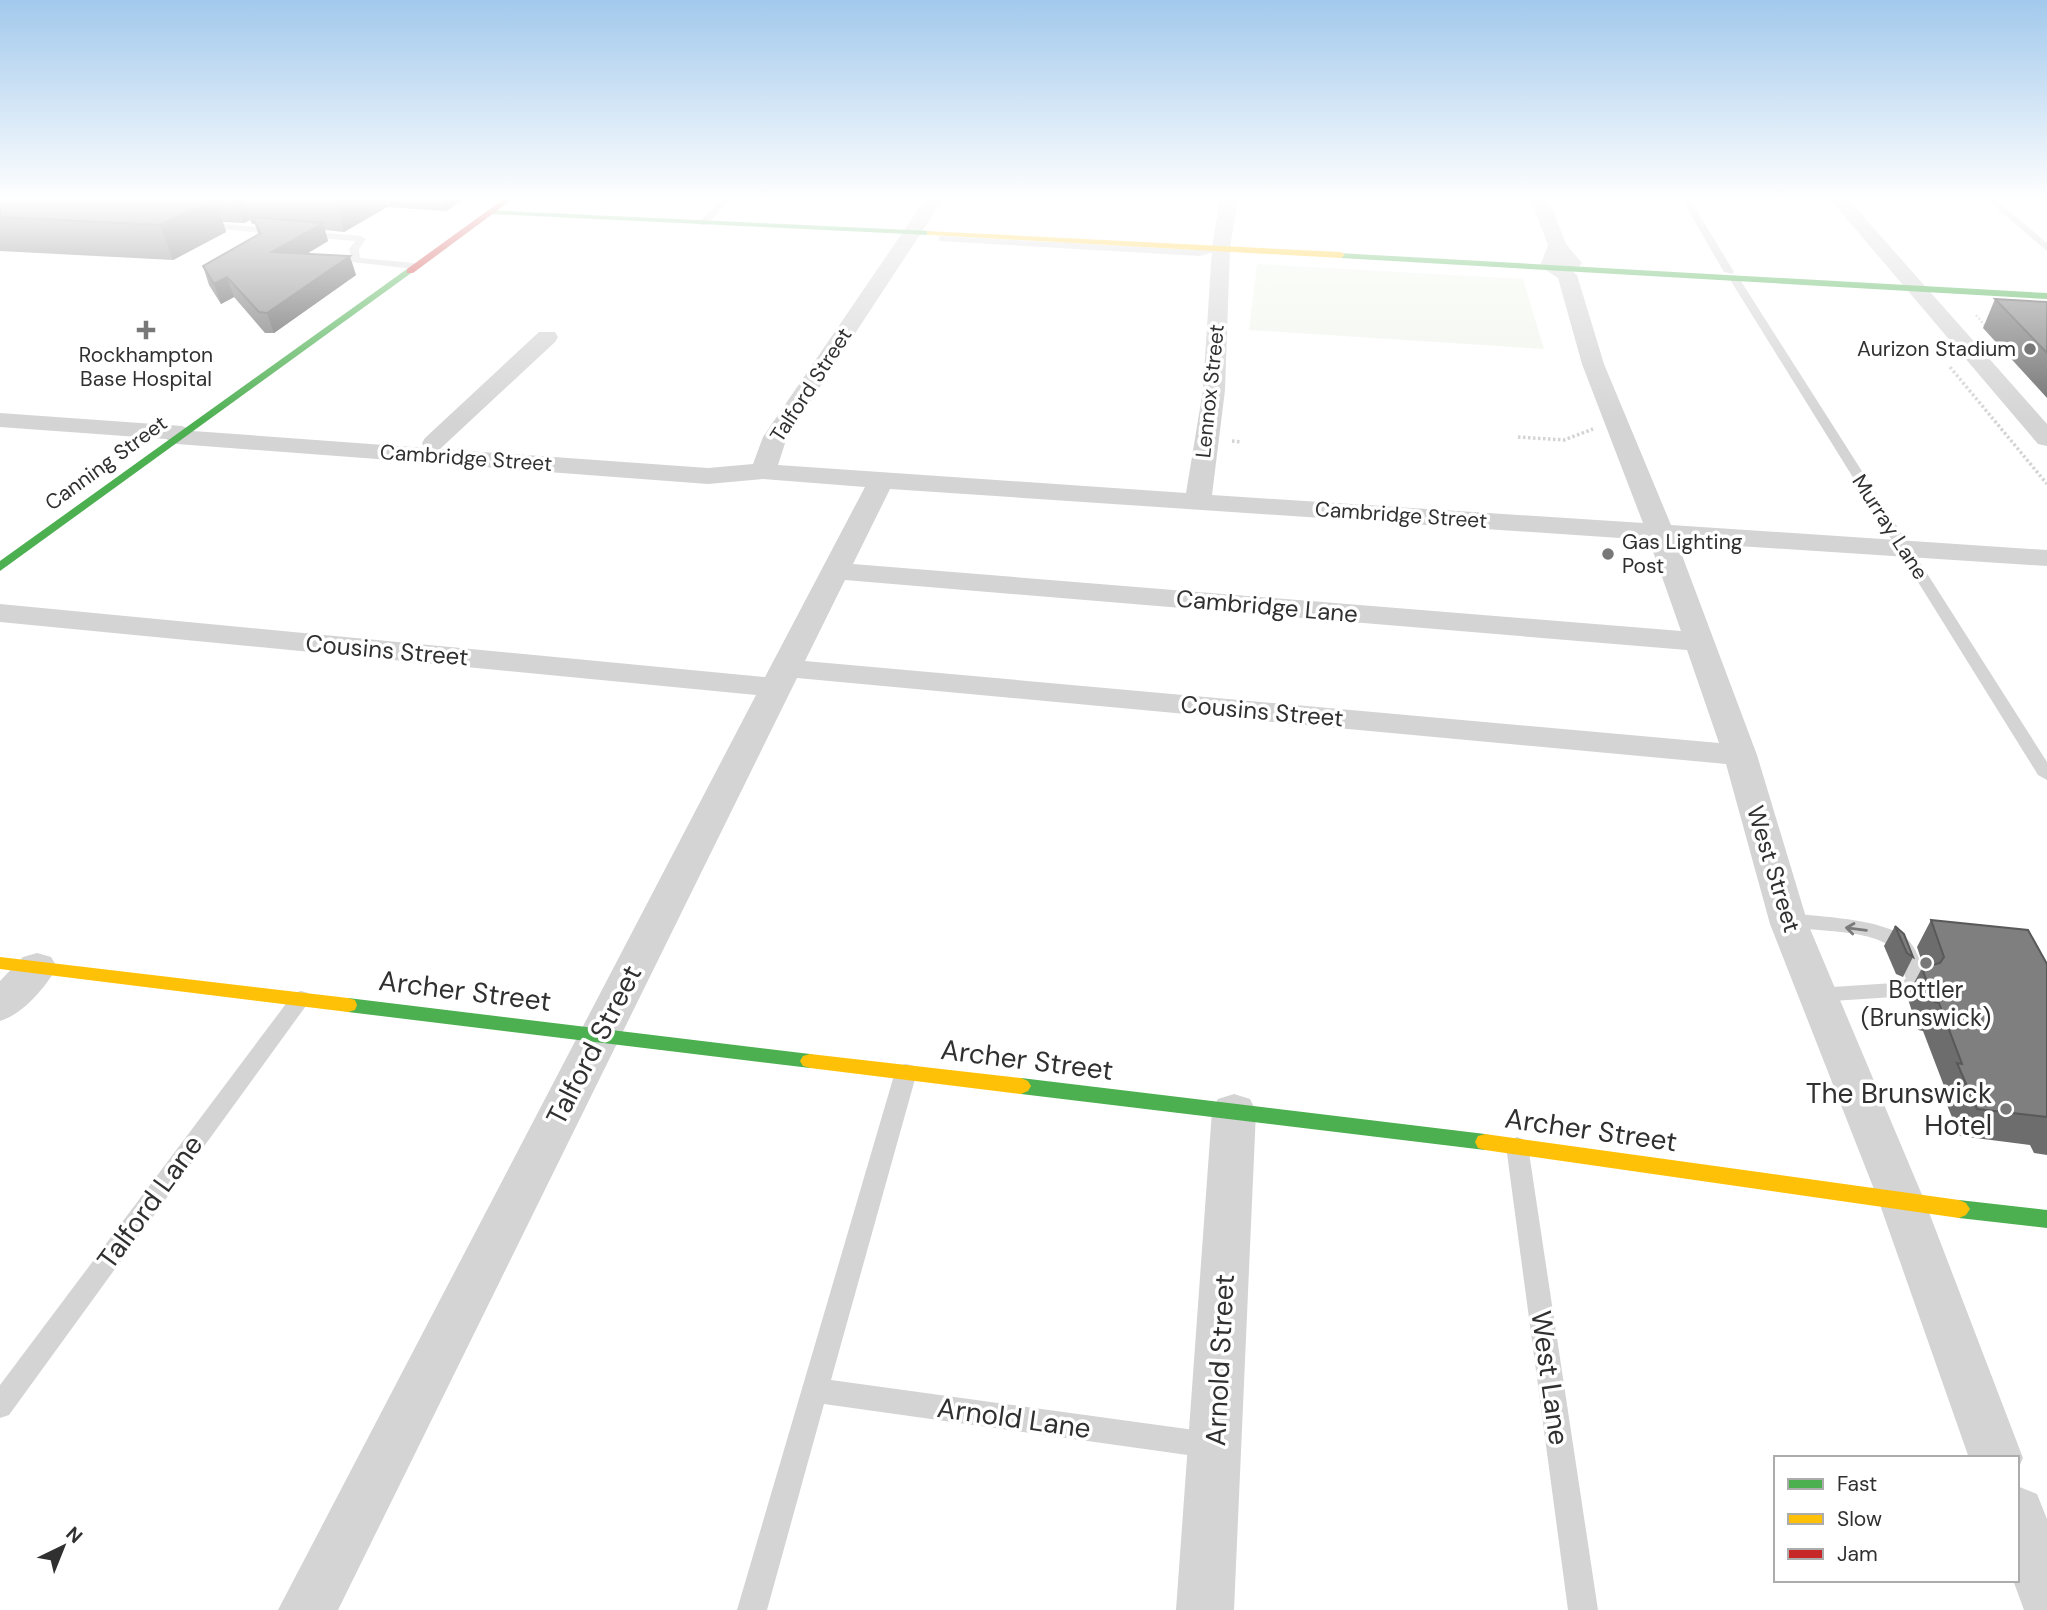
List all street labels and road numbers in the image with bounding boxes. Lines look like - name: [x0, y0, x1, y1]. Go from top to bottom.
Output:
- street label: Talford Street: [764, 322, 858, 448]
- street label: Lennox Street: [1189, 323, 1231, 459]
- street label: Canning Street: [39, 409, 173, 517]
- street label: Cambridge Street: [379, 438, 553, 478]
- street label: Murray Lane: [1846, 469, 1934, 585]
- street label: Cambridge Street: [1314, 495, 1488, 535]
- street label: Cambridge Lane: [1175, 583, 1359, 629]
- street label: Cousins Street: [304, 627, 470, 673]
- street label: Cousins Street: [1179, 688, 1345, 734]
- street label: West Street: [1740, 802, 1808, 936]
- street label: Talford Street: [538, 959, 650, 1131]
- street label: Archer Street: [377, 962, 553, 1020]
- street label: Archer Street: [939, 1031, 1115, 1089]
- street label: Archer Street: [1502, 1100, 1680, 1160]
- street label: Talford Lane: [89, 1127, 211, 1277]
- street label: Arnold Street: [1197, 1273, 1243, 1447]
- street label: West Lane: [1522, 1308, 1578, 1448]
- street label: Arnold Lane: [935, 1389, 1093, 1447]

